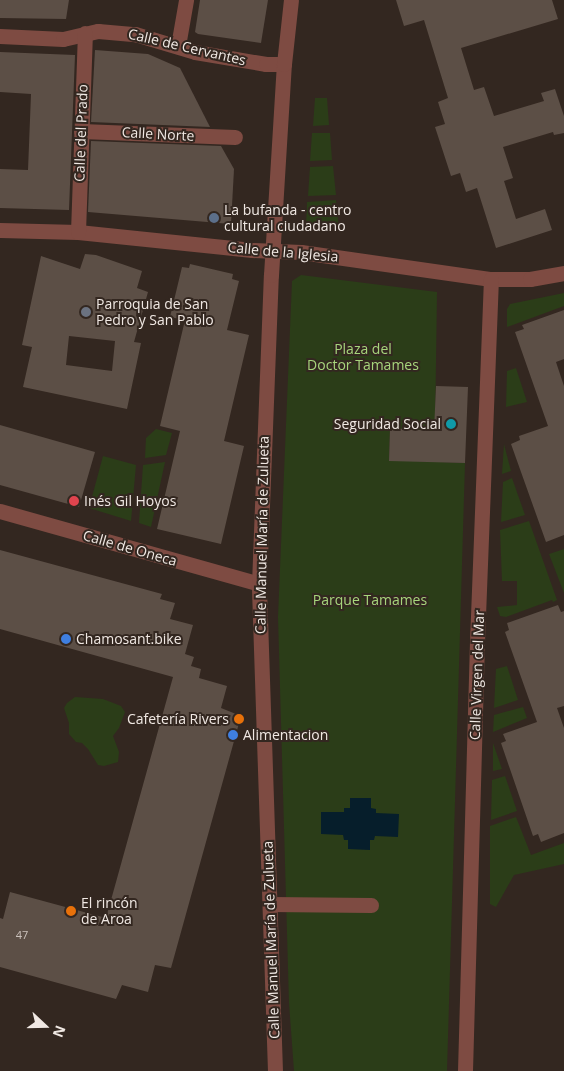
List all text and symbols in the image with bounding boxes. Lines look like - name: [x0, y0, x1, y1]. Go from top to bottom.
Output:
- street label: Calle de Cervantes: [126, 25, 248, 69]
- street label: Calle del Prado: [71, 84, 91, 182]
- street label: Calle Norte: [121, 124, 195, 144]
- place label: La bufanda - centro cultural ciudadano: [224, 202, 351, 234]
- marker: La bufanda - centro cultural ciudadano: [208, 212, 220, 224]
- street label: Calle de la Iglesia: [227, 239, 339, 265]
- place label: Parroquia de San Pedro y San Pablo: [96, 296, 214, 328]
- marker: Parroquia de San Pedro y San Pablo: [80, 306, 92, 318]
- park label: Plaza del Doctor Tamames: [307, 341, 419, 374]
- place label: Seguridad Social: [334, 416, 441, 432]
- marker: Seguridad Social: [445, 418, 457, 430]
- street label: Calle Manuel María de Zulueta: [252, 436, 272, 634]
- place label: Inés Gil Hoyos: [84, 493, 176, 509]
- marker: Inés Gil Hoyos: [68, 495, 80, 507]
- street label: Calle de Oneca: [81, 527, 179, 569]
- park label: Parque Tamames: [313, 592, 427, 608]
- street label: Calle Virgen del Mar: [466, 610, 488, 740]
- place label: Chamosant.bike: [76, 631, 182, 647]
- marker: Chamosant.bike: [60, 633, 72, 645]
- place label: Cafetería Rivers: [127, 711, 229, 727]
- marker: Cafetería Rivers: [233, 713, 245, 725]
- place label: Alimentacion: [243, 727, 328, 743]
- marker: Alimentacion: [227, 729, 239, 741]
- street label: Calle Manuel María de Zulueta: [259, 841, 283, 1039]
- place label: El rincón de Aroa: [81, 895, 138, 928]
- marker: El rincón de Aroa: [65, 905, 77, 917]
- house number: 47: [16, 928, 28, 942]
- north arrow: [20, 1001, 70, 1051]
- text: N: [49, 1023, 70, 1040]

